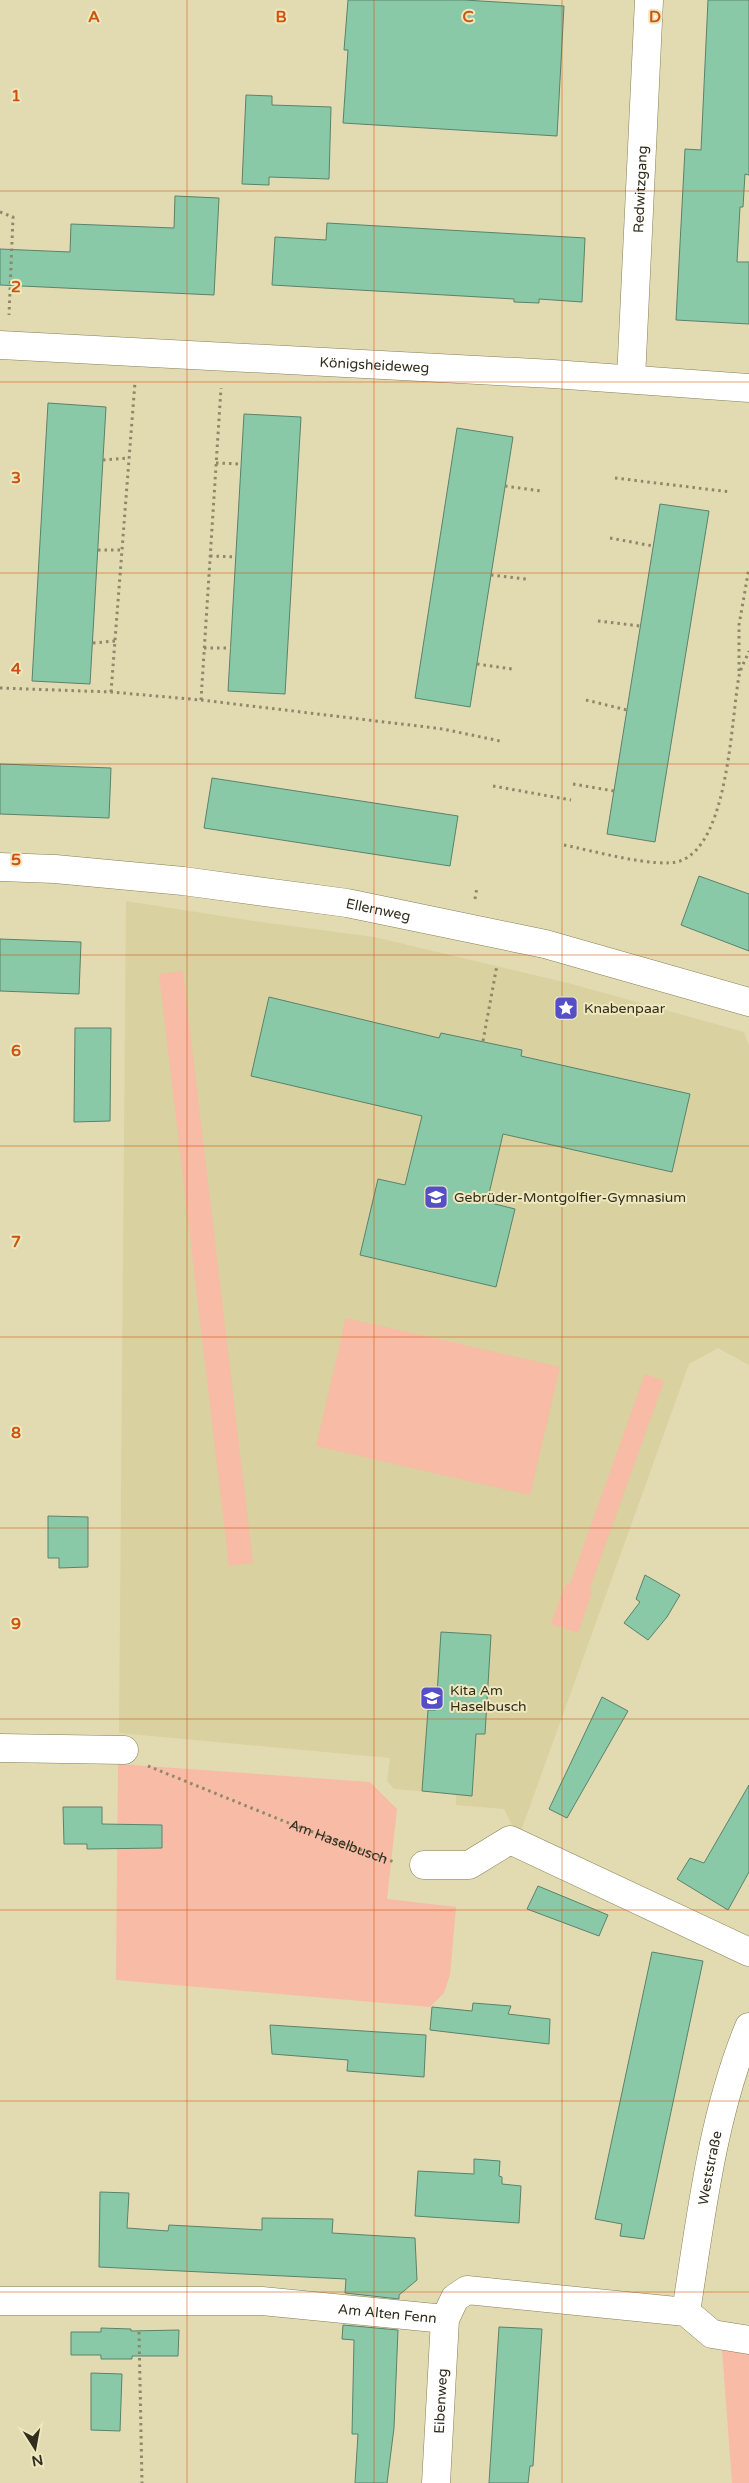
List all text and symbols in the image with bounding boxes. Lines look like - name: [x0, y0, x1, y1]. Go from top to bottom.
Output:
- text: A: [88, 7, 100, 27]
- text: B: [275, 7, 287, 27]
- text: C: [462, 7, 474, 27]
- text: D: [649, 7, 661, 27]
- text: 1: [11, 86, 21, 106]
- street label: Redwitzgang: [629, 145, 651, 233]
- text: 2: [11, 277, 21, 297]
- street label: Königsheideweg: [319, 353, 430, 376]
- text: 3: [11, 468, 21, 488]
- text: 4: [11, 659, 21, 679]
- text: 5: [11, 850, 21, 870]
- street label: Ellernweg: [345, 895, 412, 924]
- place icon: Knabenpaar: [553, 995, 579, 1021]
- place label: Knabenpaar: [584, 1000, 666, 1017]
- text: 6: [11, 1041, 21, 1061]
- school or university icon: Gebrüder-Montgolfier-Gymnasium: [423, 1184, 449, 1210]
- place label: Gebrüder-Montgolfier-Gymnasium: [454, 1189, 686, 1206]
- text: 7: [11, 1232, 21, 1252]
- text: 8: [11, 1423, 21, 1443]
- text: 9: [11, 1614, 21, 1634]
- place label: Kita Am Haselbusch: [450, 1682, 527, 1715]
- school or university icon: Kita Am Haselbusch: [419, 1685, 445, 1711]
- street label: Am Haselbusch: [287, 1816, 390, 1867]
- street label: Weststraße: [694, 2129, 725, 2206]
- street label: Am Alten Fenn: [337, 2300, 438, 2327]
- street label: Eibenweg: [430, 2368, 451, 2434]
- north arrow: [10, 2423, 60, 2473]
- text: N: [30, 2451, 45, 2470]

